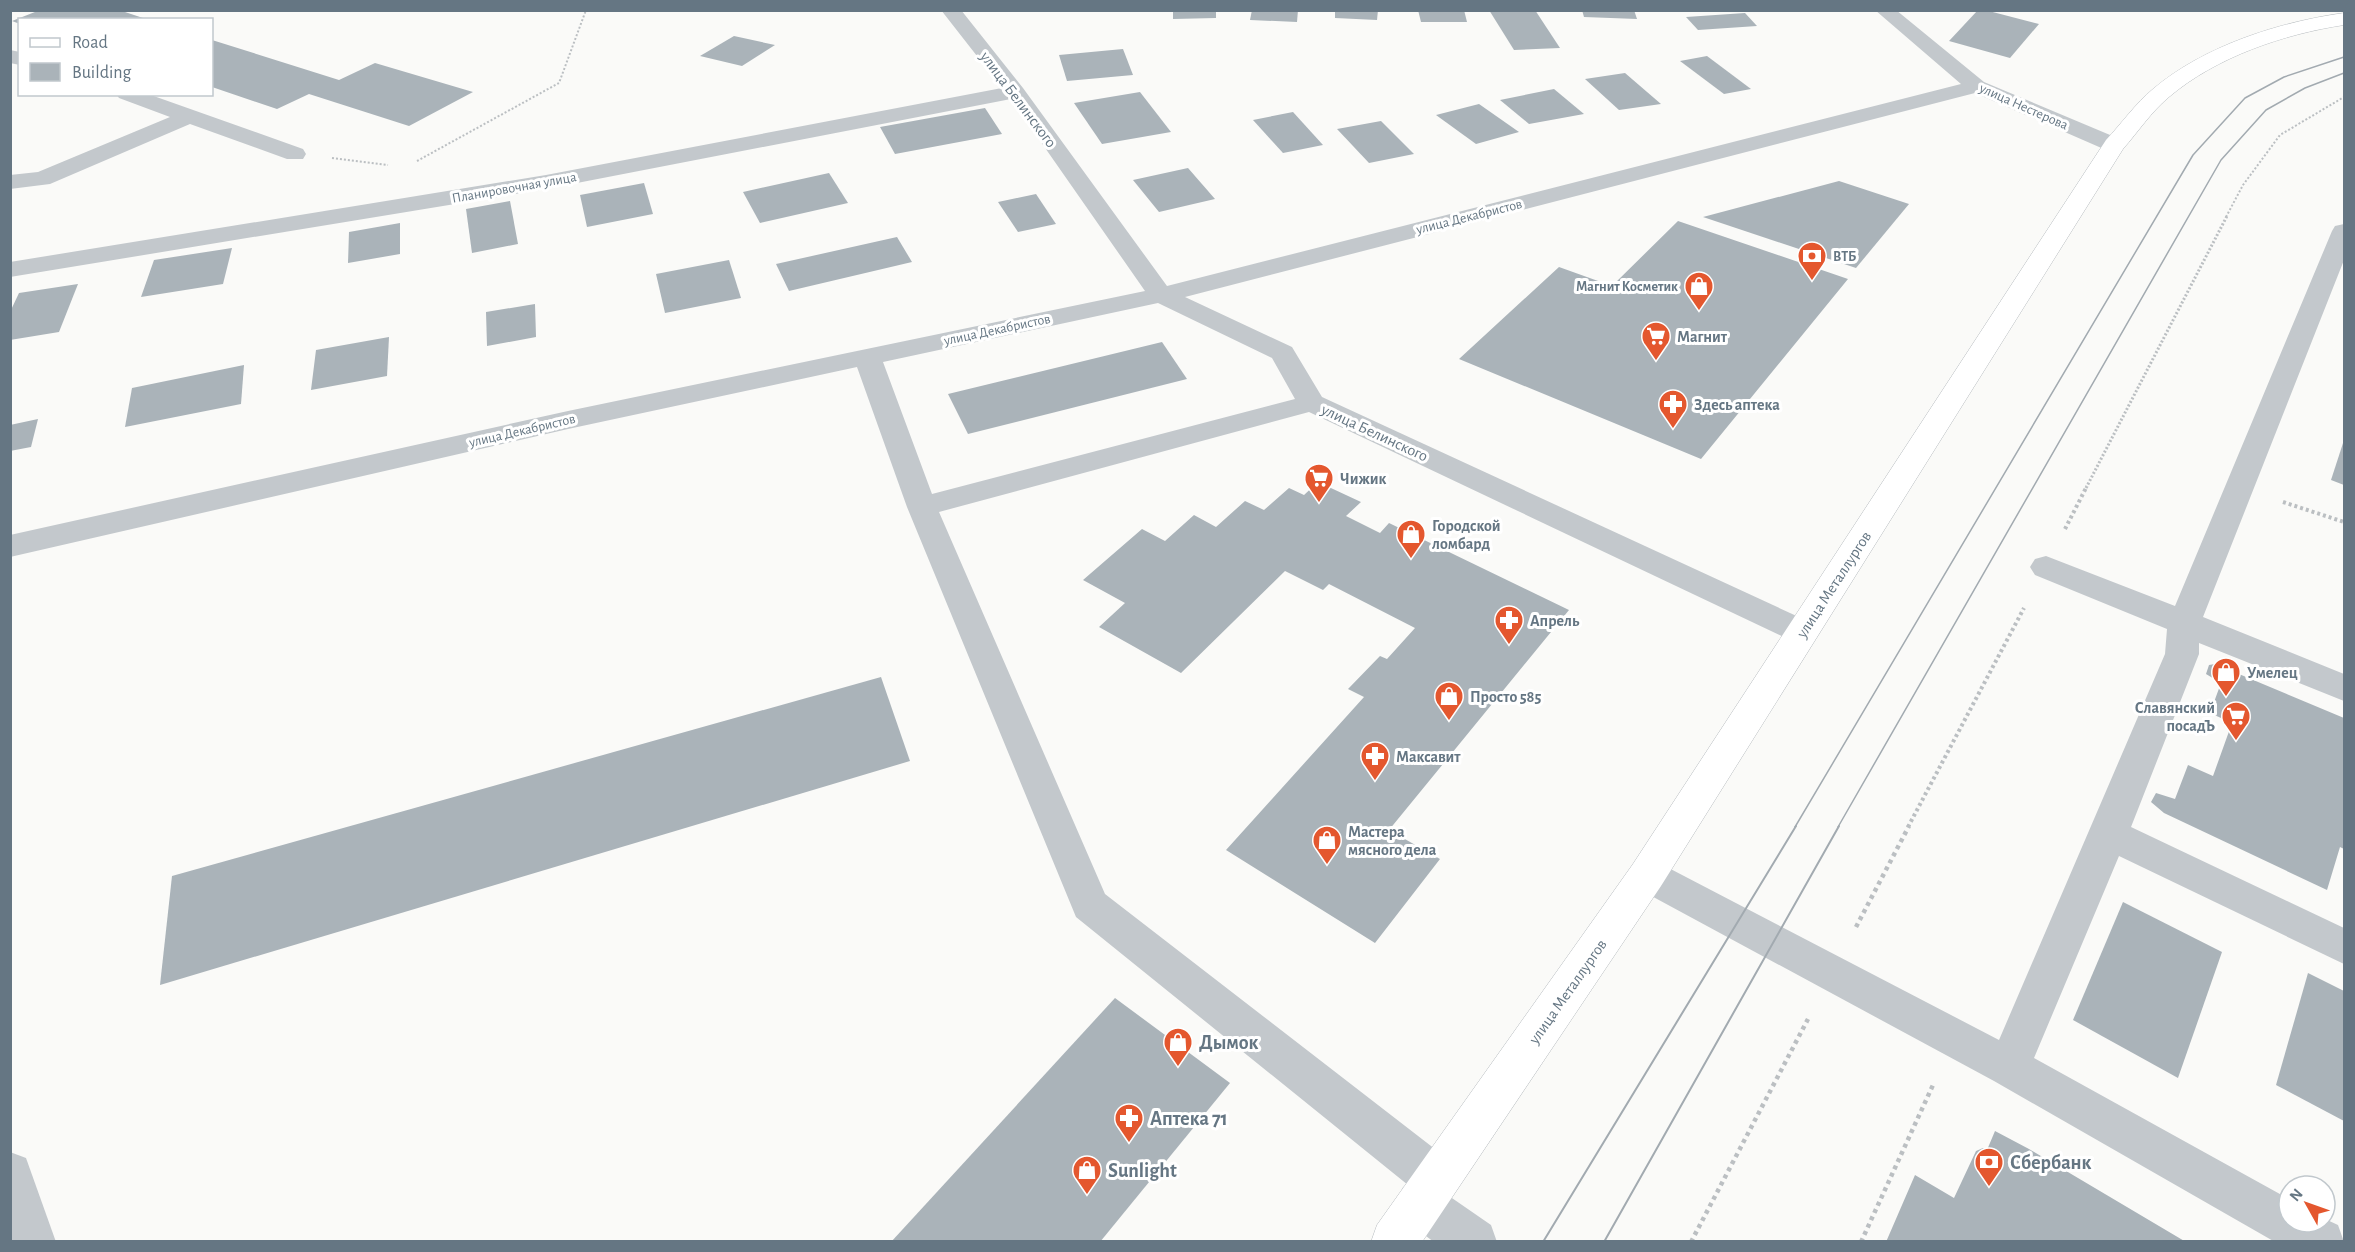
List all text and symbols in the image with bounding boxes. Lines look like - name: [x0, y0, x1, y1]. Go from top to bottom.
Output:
- legend: [18, 18, 213, 96]
- text: Road: [72, 34, 108, 52]
- street label: улица Белинского: [976, 48, 1059, 151]
- text: Building: [72, 64, 132, 82]
- street label: улица Нестерова: [1976, 81, 2071, 133]
- street label: Планировочная улица: [451, 170, 578, 206]
- street label: улица Декабристов: [1414, 197, 1524, 237]
- bank icon: ВТБ: [1796, 240, 1828, 282]
- place label: ВТБ: [1833, 250, 1857, 264]
- shop icon: Магнит Косметик: [1683, 270, 1715, 312]
- place label: Магнит Косметик: [1576, 280, 1678, 294]
- street label: улица Декабристов: [942, 312, 1052, 348]
- supermarket icon: Магнит: [1640, 320, 1672, 362]
- place label: Магнит: [1677, 329, 1728, 345]
- pharmacy icon: Здесь аптека: [1657, 388, 1689, 430]
- place label: Здесь аптека: [1694, 397, 1780, 413]
- street label: улица Белинского: [1318, 401, 1430, 466]
- street label: улица Декабристов: [467, 412, 577, 450]
- supermarket icon: Чижик: [1303, 462, 1335, 504]
- place label: Чижик: [1340, 471, 1386, 487]
- shop icon: Городской ломбард: [1395, 518, 1427, 560]
- place label: Городской ломбард: [1432, 518, 1501, 552]
- street label: улица Металлургов: [1793, 528, 1875, 642]
- pharmacy icon: Апрель: [1493, 604, 1525, 646]
- place label: Апрель: [1530, 613, 1580, 629]
- shop icon: Умелец: [2210, 656, 2242, 698]
- place label: Умелец: [2247, 665, 2298, 681]
- shop icon: Просто 585: [1433, 680, 1465, 722]
- place label: Просто 585: [1470, 689, 1541, 705]
- place label: Славянский посадЪ: [2135, 700, 2215, 734]
- supermarket icon: Славянский посадЪ: [2220, 700, 2252, 742]
- pharmacy icon: Максавит: [1359, 740, 1391, 782]
- place label: Максавит: [1396, 749, 1461, 765]
- shop icon: Мастера мясного дела: [1311, 824, 1343, 866]
- place label: Мастера мясного дела: [1348, 824, 1437, 858]
- street label: улица Металлургов: [1525, 936, 1611, 1048]
- shop icon: Дымок: [1162, 1026, 1194, 1068]
- place label: Дымок: [1199, 1033, 1259, 1053]
- pharmacy icon: Аптека 71: [1113, 1102, 1145, 1144]
- place label: Аптека 71: [1150, 1109, 1228, 1129]
- bank icon: Сбербанк: [1973, 1146, 2005, 1188]
- place label: Сбербанк: [2010, 1153, 2091, 1173]
- shop icon: Sunlight: [1071, 1154, 1103, 1196]
- place label: Sunlight: [1108, 1161, 1177, 1181]
- north arrow: [2277, 1174, 2337, 1234]
- text: N: [2287, 1186, 2306, 1204]

